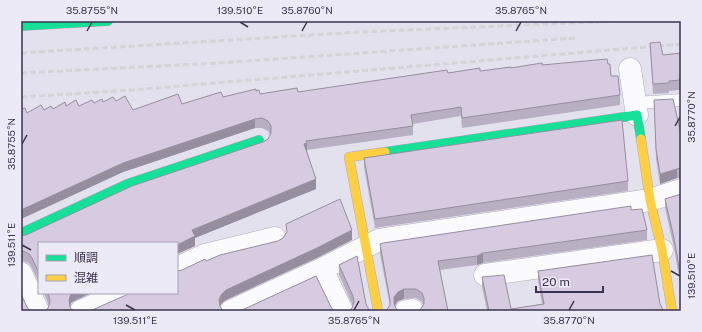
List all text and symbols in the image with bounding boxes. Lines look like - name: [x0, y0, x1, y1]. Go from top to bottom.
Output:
- text: 35.8755°N: [66, 4, 118, 16]
- text: 139.510°E: [217, 4, 263, 16]
- text: 35.8760°N: [281, 4, 333, 16]
- text: 35.8765°N: [495, 4, 547, 16]
- text: 35.8770°N: [685, 91, 697, 143]
- text: 35.8755°N: [5, 118, 17, 170]
- text: 139.511°E: [5, 223, 17, 267]
- legend: [38, 242, 178, 294]
- text: 順調: [74, 251, 98, 265]
- text: 139.510°E: [685, 253, 697, 299]
- scale bar: [536, 268, 603, 294]
- text: 混雑: [74, 271, 98, 285]
- text: 20 m: [542, 275, 570, 289]
- text: 139.511°E: [113, 314, 157, 326]
- text: 35.8765°N: [328, 314, 380, 326]
- text: 35.8770°N: [543, 314, 595, 326]

